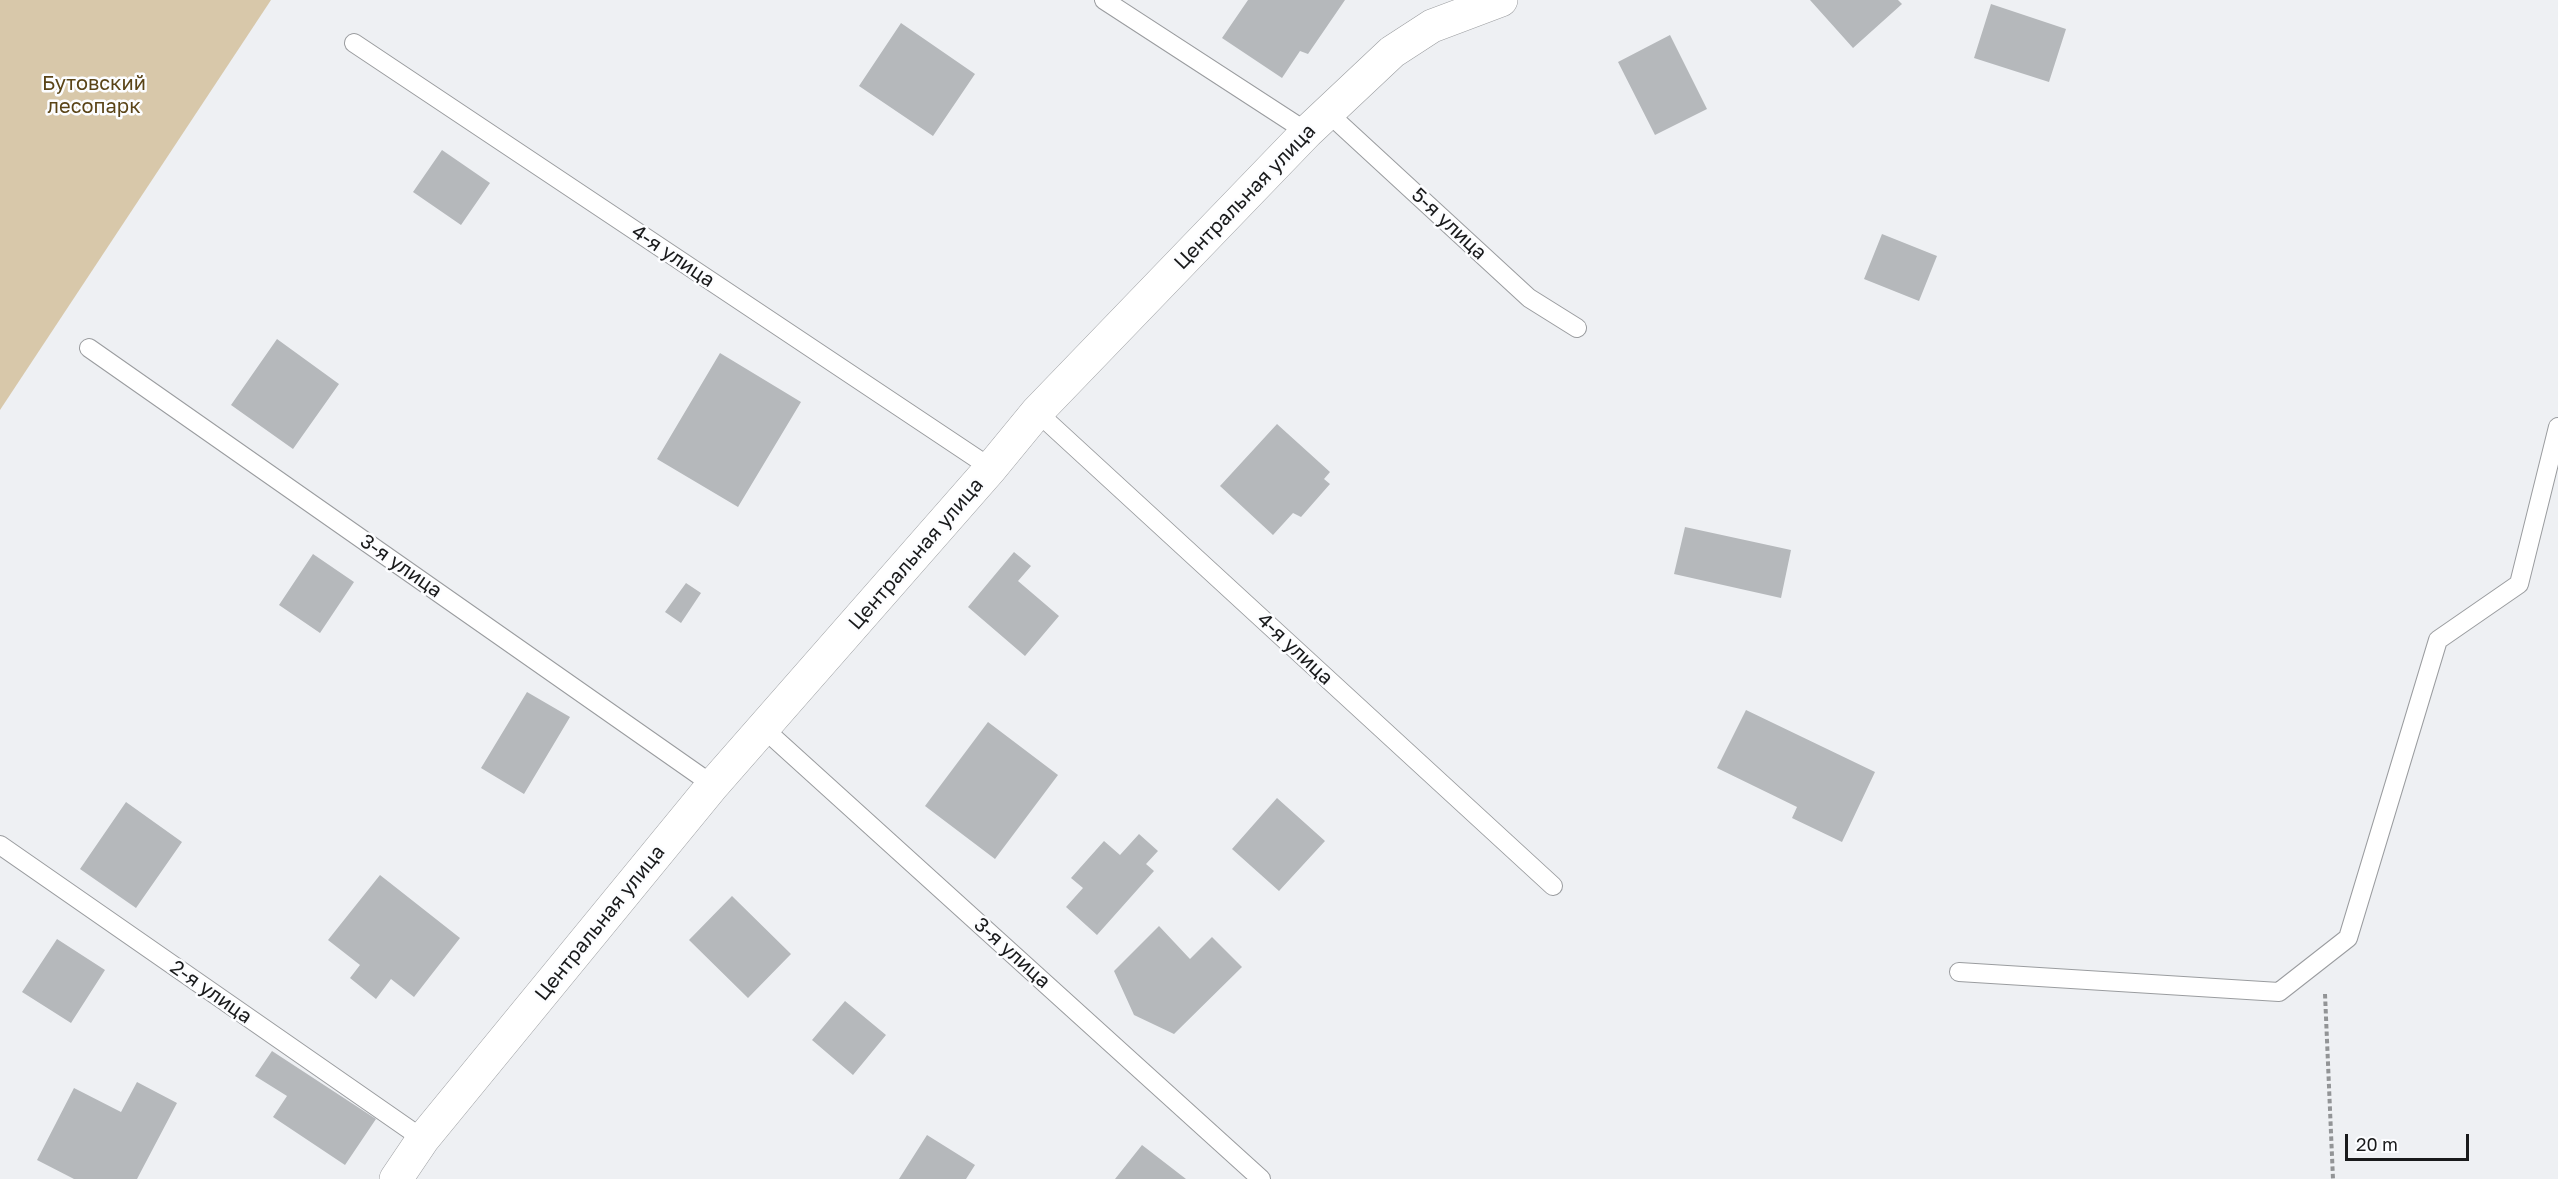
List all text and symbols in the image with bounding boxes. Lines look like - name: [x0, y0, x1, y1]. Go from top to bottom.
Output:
- park label: Бутовский лесопарк: [42, 72, 146, 119]
- street label: Центральная улица: [1169, 119, 1321, 275]
- street label: 5-я улица: [1406, 183, 1492, 265]
- street label: 4-я улица: [627, 220, 719, 292]
- street label: Центральная улица: [844, 473, 988, 635]
- street label: 3-я улица: [355, 529, 447, 603]
- street label: 4-я улица: [1252, 608, 1338, 690]
- street label: Центральная улица: [530, 840, 670, 1006]
- street label: 3-я улица: [969, 913, 1055, 993]
- street label: 2-я улица: [166, 955, 256, 1029]
- scale bar: [2348, 1122, 2472, 1160]
- text: 20 m: [2356, 1133, 2398, 1155]

